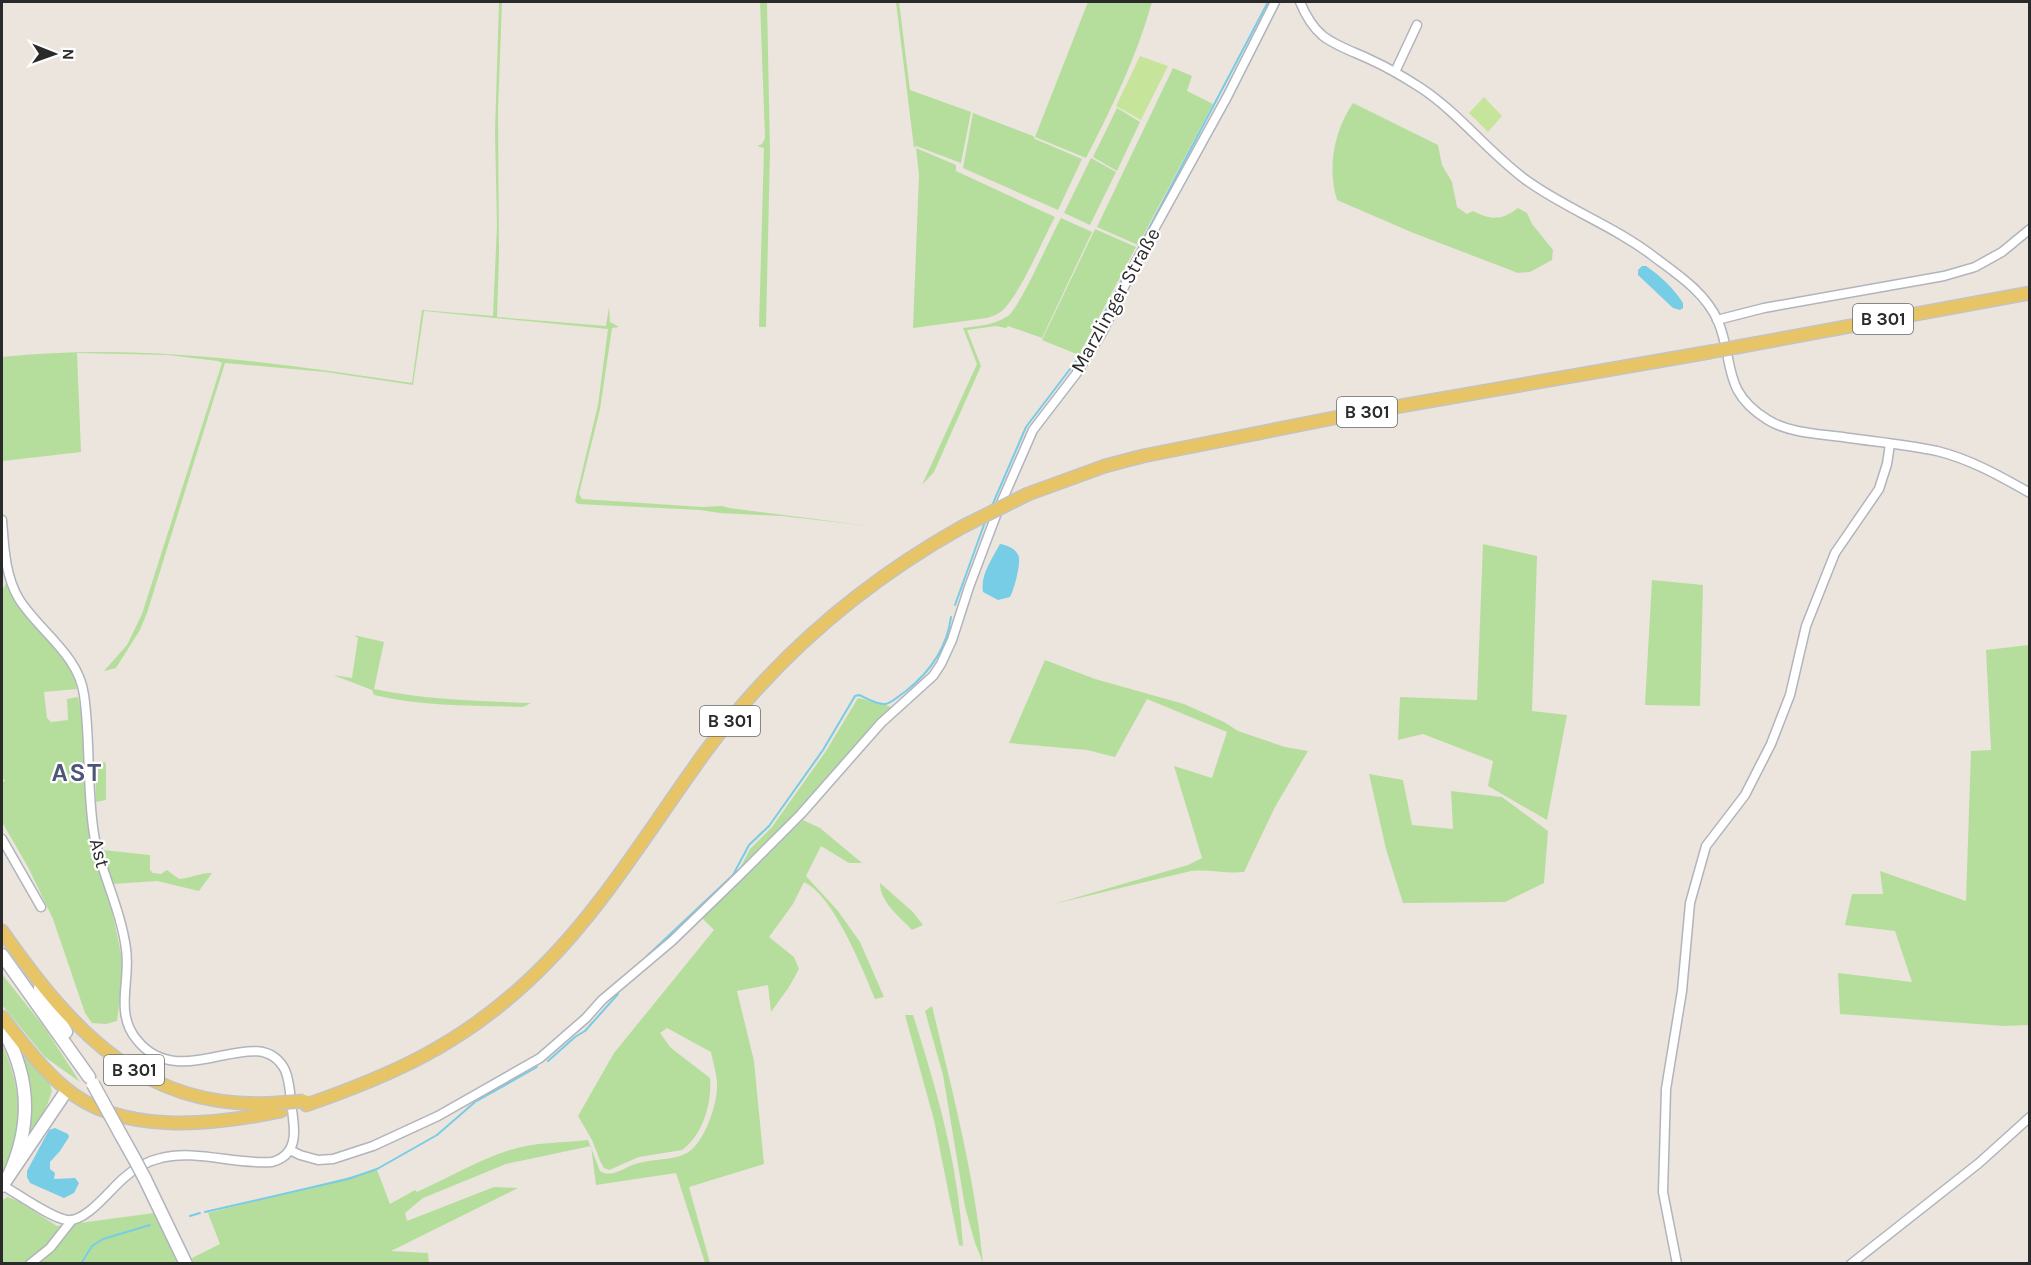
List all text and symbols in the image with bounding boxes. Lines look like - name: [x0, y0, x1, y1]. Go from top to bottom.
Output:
- north arrow: [24, 24, 84, 84]
- text: N: [59, 48, 78, 60]
- street label: Marzlinger Straße: [1066, 224, 1165, 377]
- road number: B 301: [1853, 304, 1913, 334]
- road number: B 301: [1337, 397, 1397, 427]
- road number: B 301: [700, 706, 760, 736]
- district label: AST: [51, 757, 103, 788]
- street label: Ast: [85, 836, 115, 871]
- road number: B 301: [104, 1055, 164, 1085]

